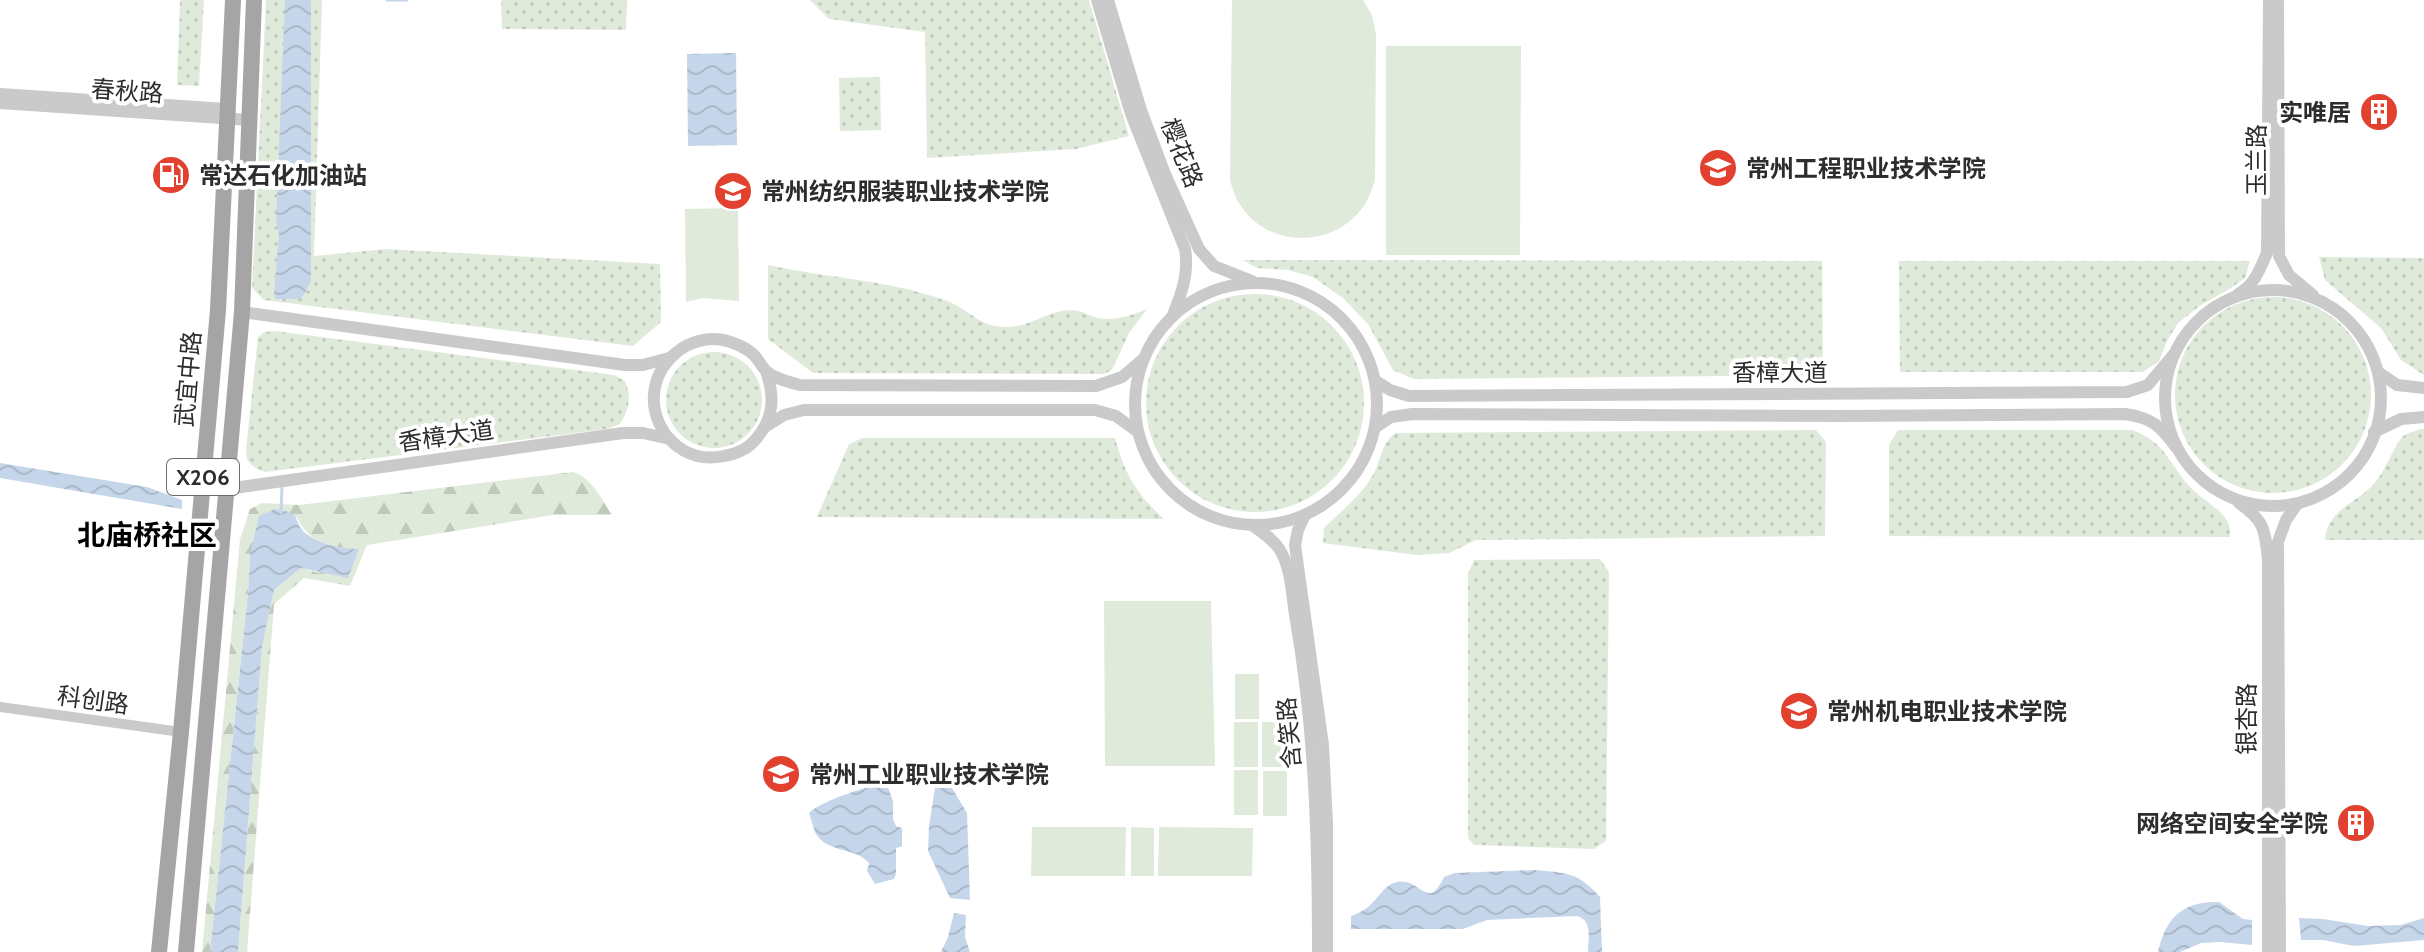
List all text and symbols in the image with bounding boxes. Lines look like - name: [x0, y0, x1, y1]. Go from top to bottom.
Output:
- street label: 春秋路: [90, 74, 164, 108]
- building icon: 实唯居: [2358, 91, 2400, 133]
- place label: 实唯居: [2279, 98, 2351, 127]
- street label: 樱花路: [1155, 114, 1209, 192]
- street label: 玉兰路: [2242, 124, 2271, 196]
- school or university icon: 常州工程职业技术学院: [1697, 147, 1739, 189]
- fuel station icon: 常达石化加油站: [150, 154, 192, 196]
- place label: 常州工程职业技术学院: [1746, 154, 1986, 183]
- place label: 常达石化加油站: [199, 161, 367, 190]
- school or university icon: 常州纺织服装职业技术学院: [712, 170, 754, 212]
- place label: 常州纺织服装职业技术学院: [761, 177, 1049, 206]
- street label: 武宜中路: [169, 330, 207, 428]
- street label: 香樟大道: [1732, 358, 1828, 387]
- street label: 香樟大道: [396, 415, 496, 457]
- road number: X206: [167, 459, 239, 495]
- district label: 北庙桥社区: [77, 518, 217, 552]
- street label: 科创路: [55, 681, 131, 719]
- street label: 银杏路: [2232, 683, 2261, 755]
- school or university icon: 常州机电职业技术学院: [1778, 690, 1820, 732]
- street label: 含笑路: [1271, 696, 1307, 770]
- place label: 常州机电职业技术学院: [1827, 697, 2067, 726]
- school or university icon: 常州工业职业技术学院: [760, 753, 802, 795]
- place label: 常州工业职业技术学院: [809, 760, 1049, 789]
- building icon: 网络空间安全学院: [2335, 802, 2377, 844]
- place label: 网络空间安全学院: [2136, 809, 2328, 838]

